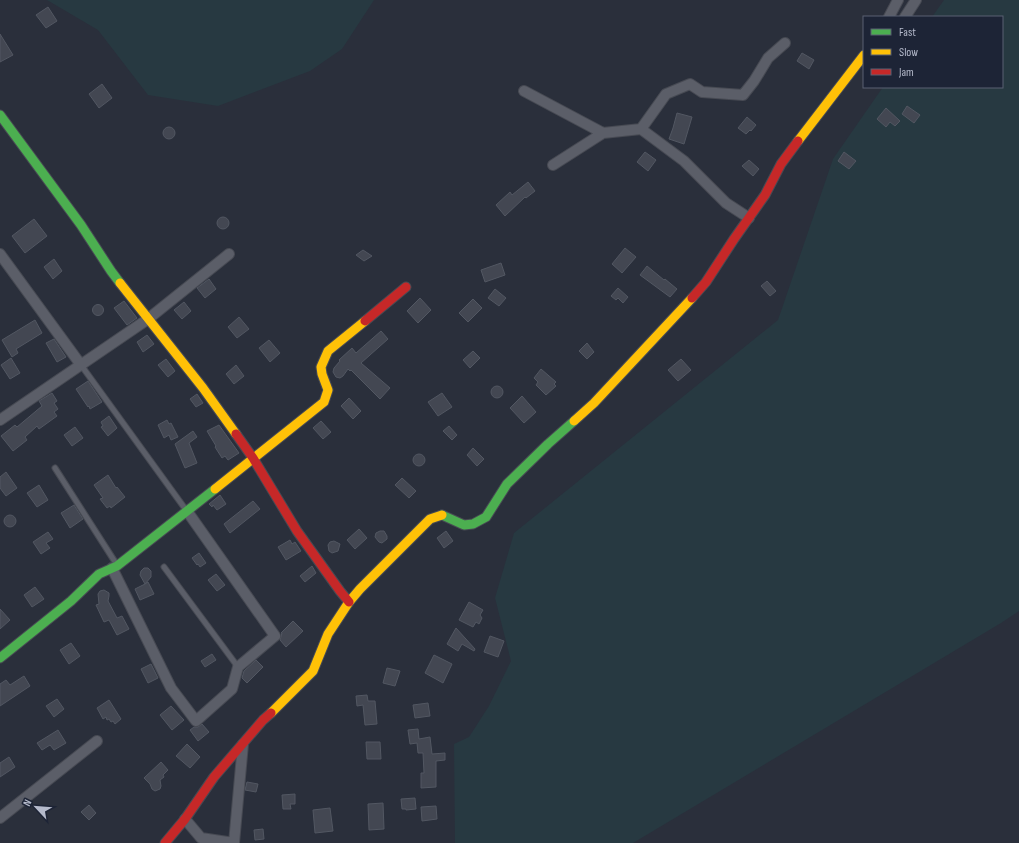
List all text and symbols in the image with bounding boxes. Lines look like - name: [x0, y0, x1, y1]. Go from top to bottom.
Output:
- legend: [863, 16, 1003, 88]
- text: Fast: [899, 25, 916, 40]
- text: Slow: [899, 45, 918, 60]
- text: Jam: [898, 65, 914, 80]
- north arrow: [16, 787, 56, 827]
- text: N: [20, 797, 35, 808]

